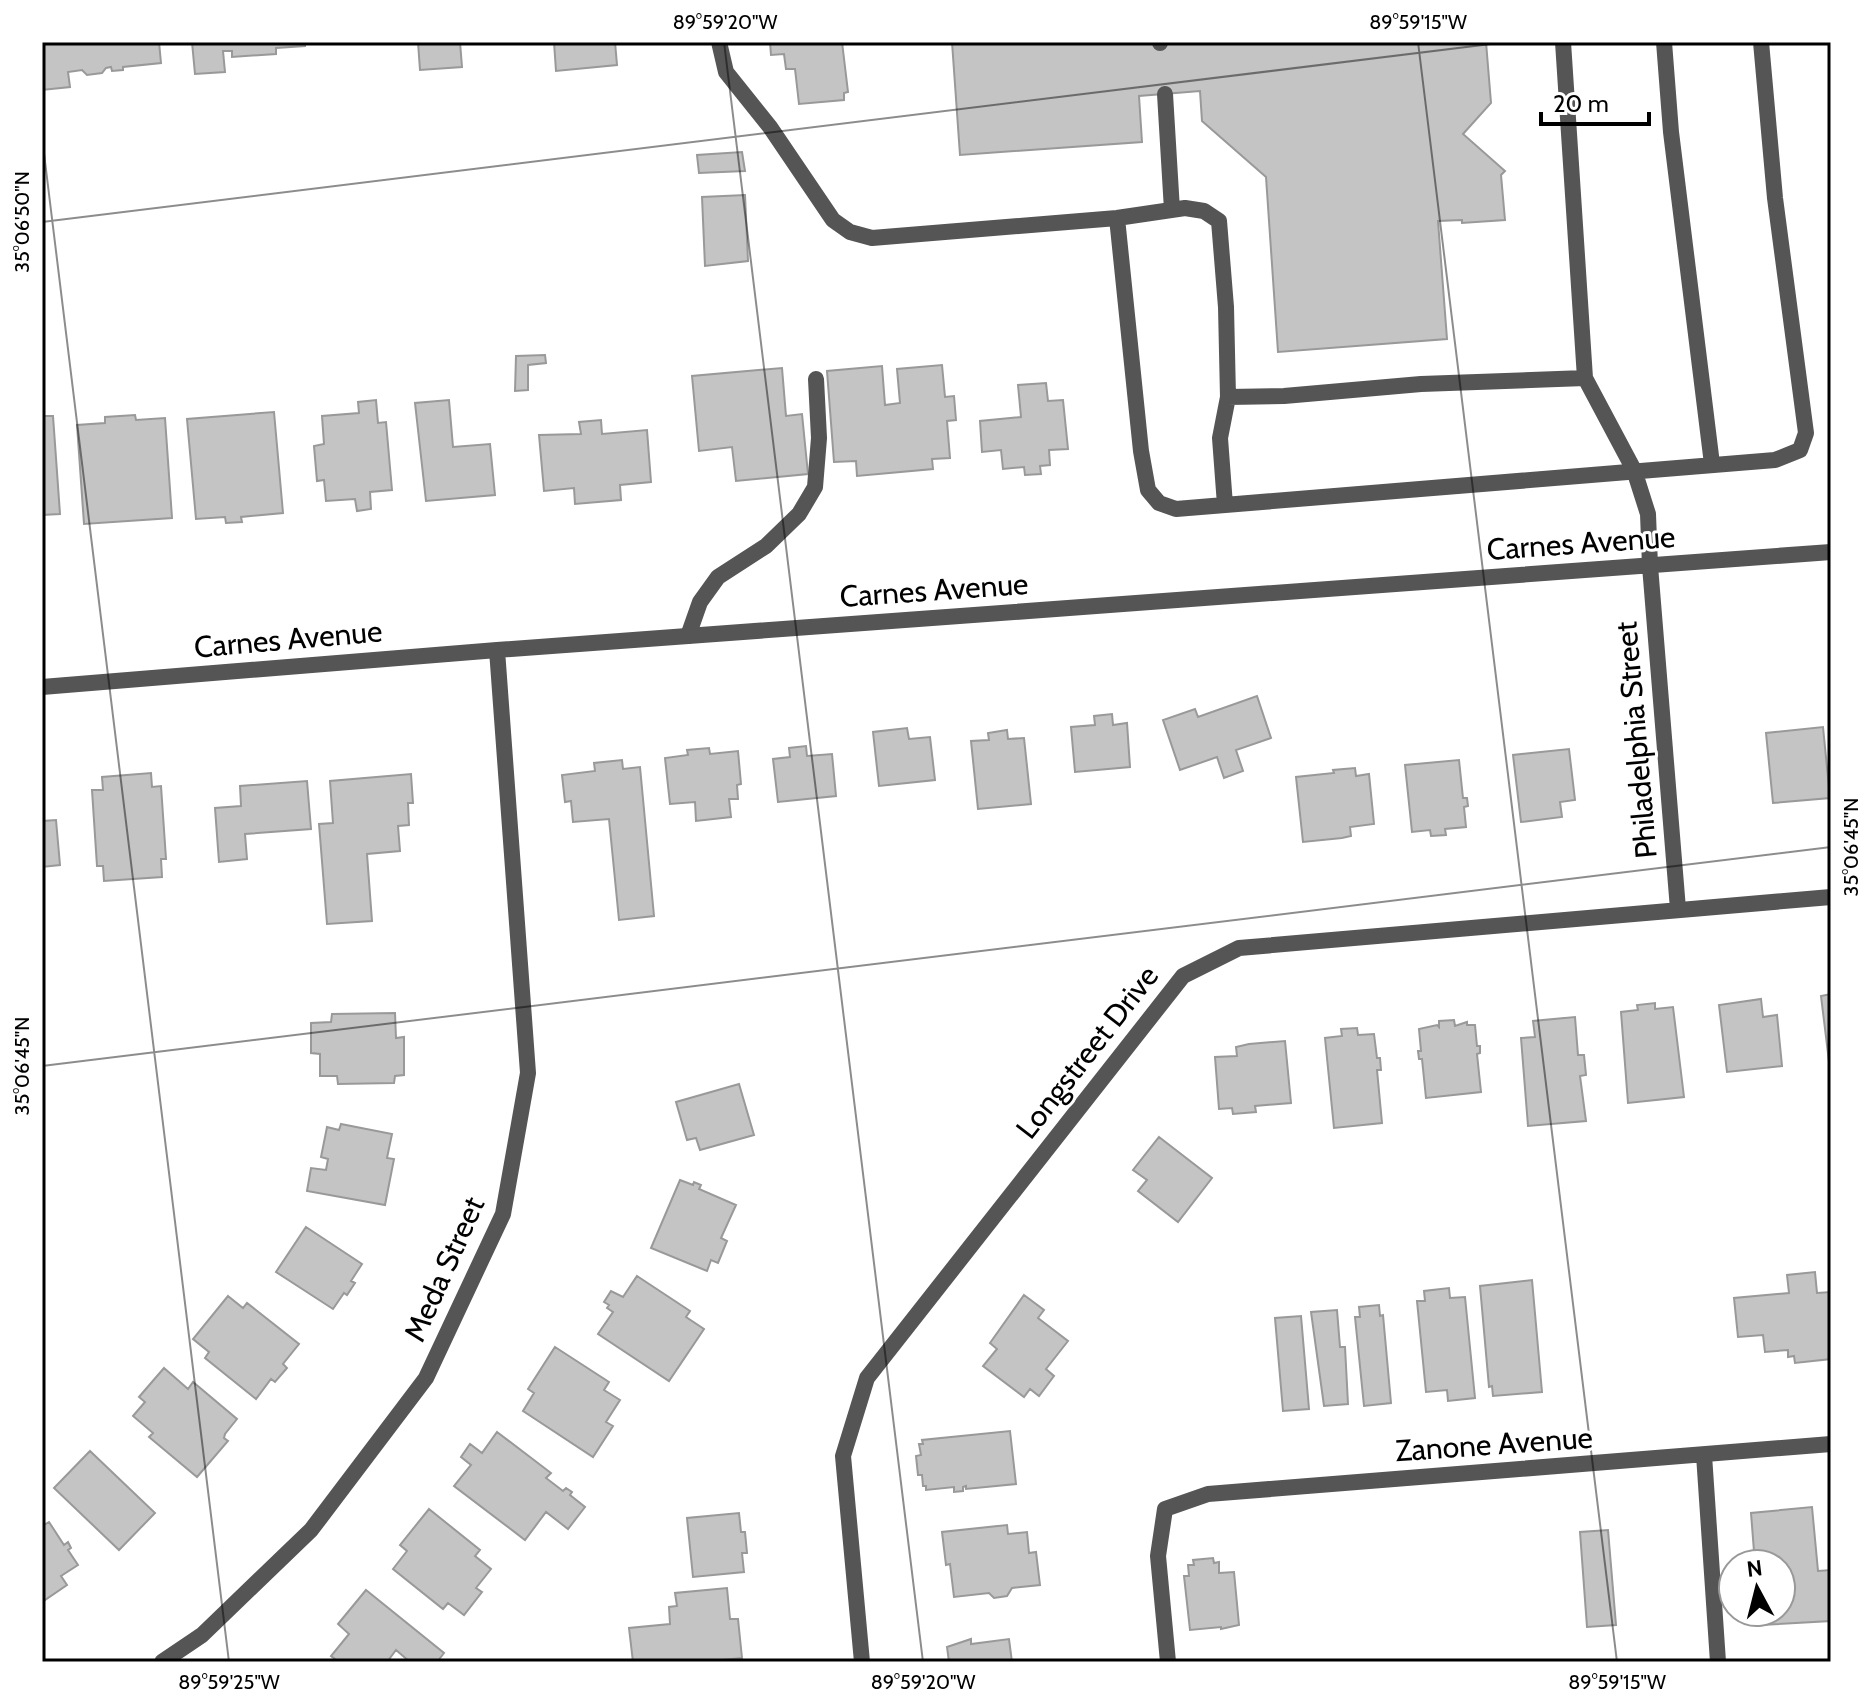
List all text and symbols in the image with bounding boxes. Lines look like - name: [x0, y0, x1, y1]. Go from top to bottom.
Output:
- text: 89°59'20"W: [673, 10, 777, 34]
- text: 89°59'15"W: [1369, 10, 1467, 34]
- scale bar: [1541, 76, 1649, 126]
- text: 20 m: [1553, 89, 1609, 118]
- text: 35°06'50"N: [10, 171, 34, 273]
- street label: Carnes Avenue: [1486, 518, 1676, 568]
- street label: Carnes Avenue: [839, 565, 1029, 615]
- street label: Carnes Avenue: [192, 612, 384, 666]
- street label: Philadelphia Street: [1607, 620, 1665, 860]
- text: 35°06'45"N: [1839, 798, 1863, 896]
- street label: Longstreet Drive: [1008, 958, 1166, 1146]
- text: 35°06'45"N: [10, 1017, 34, 1115]
- street label: Meda Street: [396, 1191, 492, 1347]
- street label: Zanone Avenue: [1394, 1419, 1594, 1469]
- north arrow: [1717, 1548, 1797, 1628]
- text: N: [1745, 1554, 1764, 1583]
- text: 89°59'25"W: [178, 1670, 280, 1694]
- text: 89°59'20"W: [871, 1670, 975, 1694]
- text: 89°59'15"W: [1568, 1670, 1666, 1694]

